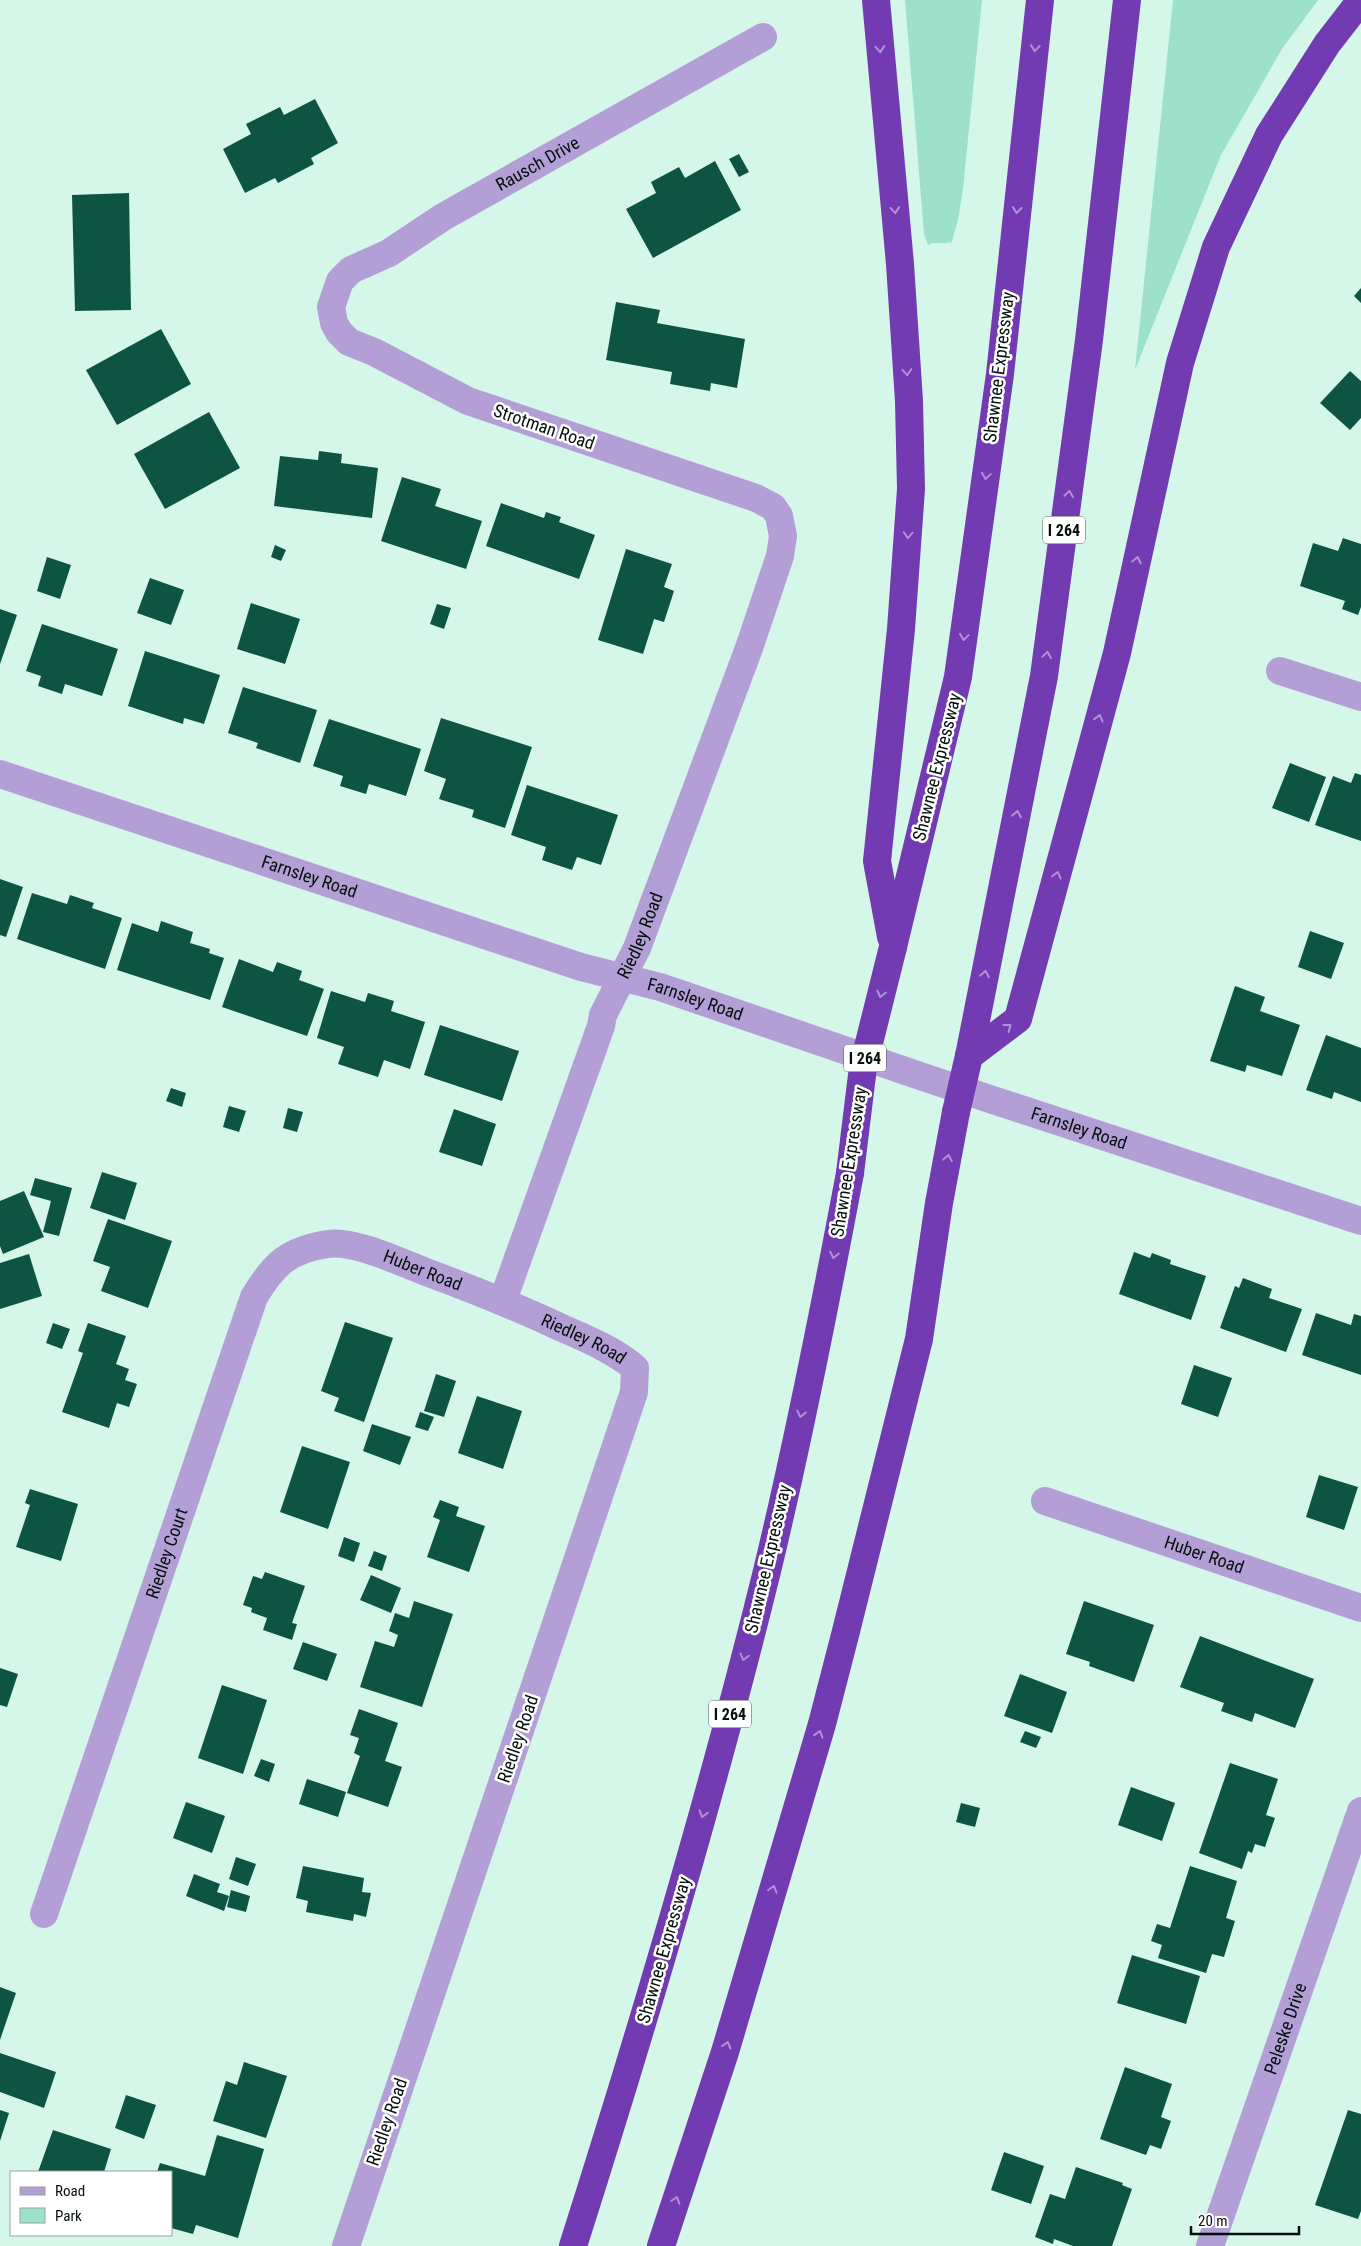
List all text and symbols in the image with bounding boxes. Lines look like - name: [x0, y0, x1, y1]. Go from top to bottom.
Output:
- one-way arrow: [875, 45, 886, 53]
- one-way arrow: [1030, 45, 1041, 53]
- street label: Rausch Drive: [492, 132, 583, 195]
- one-way arrow: [1012, 206, 1023, 214]
- one-way arrow: [889, 207, 900, 215]
- street label: Shawnee Expressway: [979, 290, 1018, 443]
- one-way arrow: [902, 369, 913, 377]
- street label: Strotman Road: [491, 399, 597, 454]
- one-way arrow: [981, 472, 992, 480]
- one-way arrow: [1063, 489, 1073, 498]
- road number: I 264: [1043, 516, 1085, 544]
- one-way arrow: [903, 531, 914, 539]
- one-way arrow: [1131, 555, 1142, 564]
- one-way arrow: [959, 633, 970, 641]
- one-way arrow: [1041, 650, 1052, 658]
- street label: Shawnee Expressway: [908, 690, 965, 843]
- one-way arrow: [1094, 714, 1104, 722]
- one-way arrow: [1011, 810, 1021, 819]
- street label: Farnsley Road: [259, 851, 360, 902]
- one-way arrow: [1052, 871, 1062, 879]
- street label: Riedley Road: [612, 889, 667, 982]
- one-way arrow: [979, 969, 990, 978]
- street label: Farnsley Road: [645, 973, 746, 1025]
- one-way arrow: [876, 990, 887, 999]
- one-way arrow: [1002, 1024, 1011, 1032]
- road number: I 264: [844, 1044, 886, 1072]
- street label: Shawnee Expressway: [826, 1085, 871, 1238]
- street label: Farnsley Road: [1029, 1102, 1130, 1153]
- one-way arrow: [942, 1153, 952, 1162]
- street label: Huber Road: [381, 1245, 465, 1295]
- one-way arrow: [830, 1250, 840, 1259]
- street label: Riedley Road: [538, 1309, 630, 1368]
- one-way arrow: [796, 1409, 807, 1418]
- street label: Shawnee Expressway: [740, 1482, 795, 1635]
- street label: Riedley Court: [141, 1505, 191, 1601]
- street label: Huber Road: [1162, 1531, 1247, 1578]
- one-way arrow: [739, 1653, 750, 1662]
- street label: Riedley Road: [493, 1692, 542, 1785]
- road number: I 264: [709, 1700, 751, 1728]
- one-way arrow: [813, 1730, 823, 1738]
- one-way arrow: [698, 1810, 708, 1818]
- street label: Shawnee Expressway: [633, 1874, 695, 2026]
- one-way arrow: [767, 1886, 777, 1894]
- street label: Peleske Drive: [1259, 1980, 1311, 2077]
- one-way arrow: [722, 2042, 732, 2050]
- street label: Riedley Road: [362, 2075, 411, 2168]
- legend: [10, 2171, 172, 2236]
- text: Road: [55, 2182, 85, 2200]
- one-way arrow: [671, 2196, 681, 2204]
- scale bar: [1191, 2204, 1298, 2236]
- text: Park: [55, 2207, 82, 2225]
- text: 20 m: [1198, 2212, 1228, 2230]

